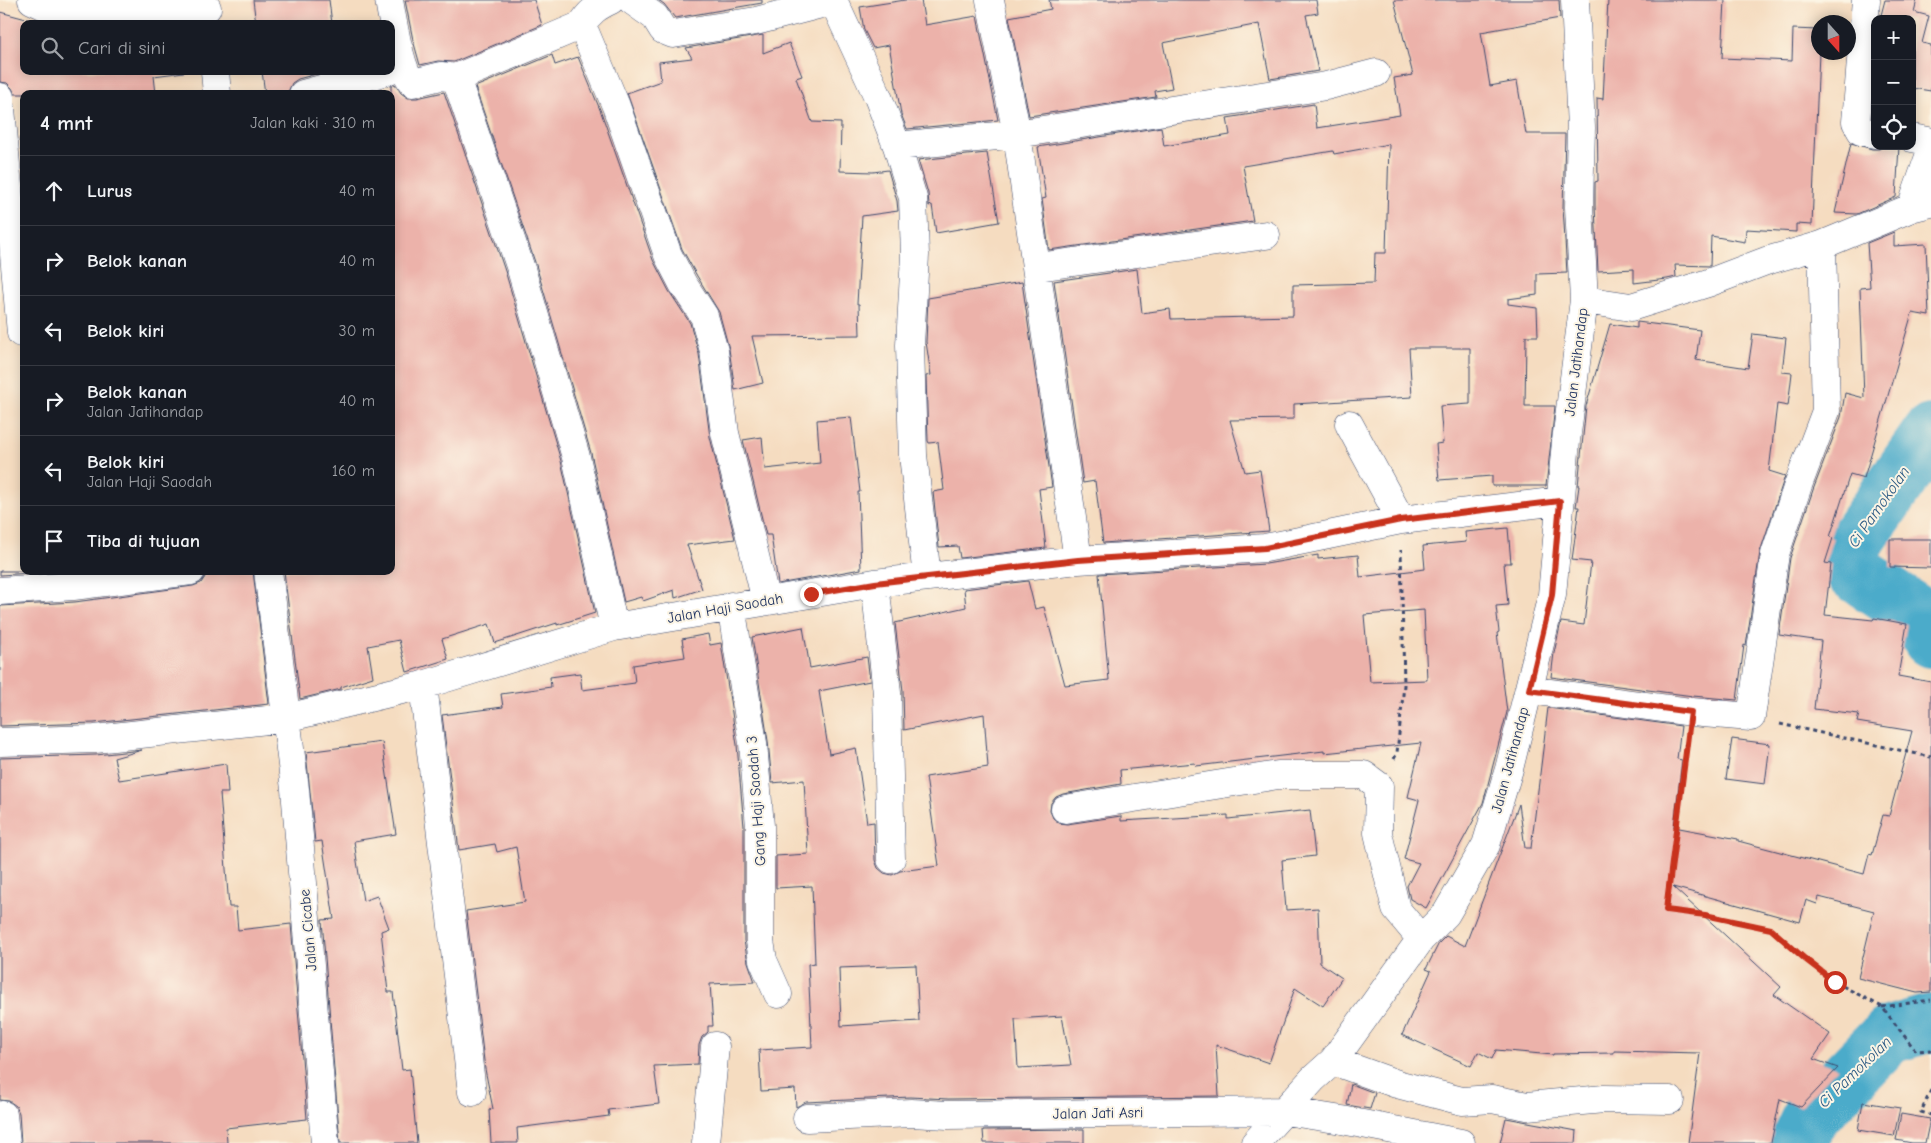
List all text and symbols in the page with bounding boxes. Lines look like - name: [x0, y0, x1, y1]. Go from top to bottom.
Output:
- north arrow: [1811, 15, 1856, 60]
- map controls: [1871, 15, 1916, 150]
- button: +: [1871, 15, 1916, 60]
- search box: [20, 20, 395, 75]
- icon: search: [38, 34, 66, 62]
- text: Cari di sini: [78, 37, 165, 59]
- button: −: [1871, 60, 1916, 105]
- button: locate: [1871, 105, 1916, 150]
- text: 4 mnt: [40, 111, 92, 135]
- text: Jalan kaki · 310 m: [250, 114, 375, 132]
- icon: ahead: [40, 177, 68, 205]
- text: Lurus: [87, 180, 132, 202]
- text: 40 m: [339, 182, 375, 200]
- icon: right: [40, 247, 68, 275]
- text: Belok kanan: [87, 250, 187, 272]
- text: 40 m: [339, 252, 375, 270]
- street label: Jalan Jatihandap: [1560, 307, 1592, 417]
- icon: left: [40, 317, 68, 345]
- text: Belok kiri: [87, 320, 164, 342]
- text: 30 m: [339, 322, 375, 340]
- text: Belok kanan: [87, 381, 187, 403]
- icon: right: [40, 387, 68, 415]
- text: 40 m: [339, 392, 375, 410]
- text: Jalan Jatihandap: [87, 403, 203, 421]
- text: Belok kiri: [87, 451, 164, 473]
- icon: left: [40, 457, 68, 485]
- text: 160 m: [332, 462, 375, 480]
- water label: Ci Pamokolan: [1845, 463, 1914, 551]
- text: Jalan Haji Saodah: [87, 473, 212, 491]
- icon: arrive: [40, 527, 68, 555]
- text: Tiba di tujuan: [87, 530, 200, 552]
- route end: [800, 583, 823, 606]
- street label: Jalan Haji Saodah: [666, 589, 784, 627]
- street label: Jalan Jatihandap: [1487, 705, 1533, 815]
- street label: Gang Haji Saodah 3: [742, 735, 770, 867]
- street label: Jalan Cicabe: [295, 888, 321, 972]
- route start: [1824, 971, 1847, 994]
- water label: Ci Pamokolan: [1815, 1033, 1895, 1111]
- street label: Jalan Jati Asri: [1053, 1103, 1143, 1123]

